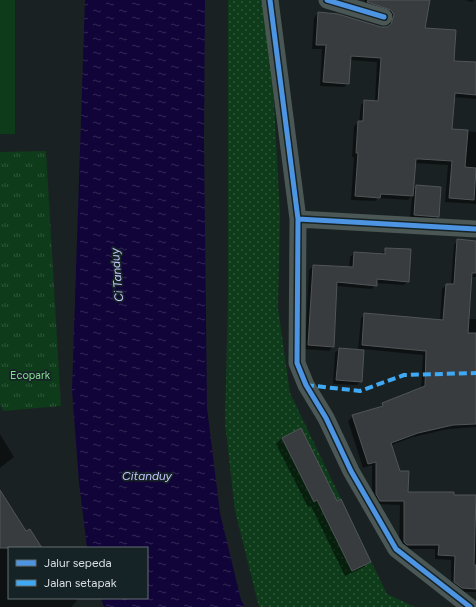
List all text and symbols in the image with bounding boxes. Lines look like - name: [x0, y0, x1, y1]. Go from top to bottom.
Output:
- water label: Ci Tanduy: [108, 247, 126, 303]
- park label: Ecopark: [10, 369, 51, 382]
- water label: Citanduy: [122, 469, 173, 483]
- legend: [8, 547, 148, 599]
- text: Jalur sepeda: [44, 556, 112, 570]
- text: Jalan setapak: [44, 576, 117, 590]

